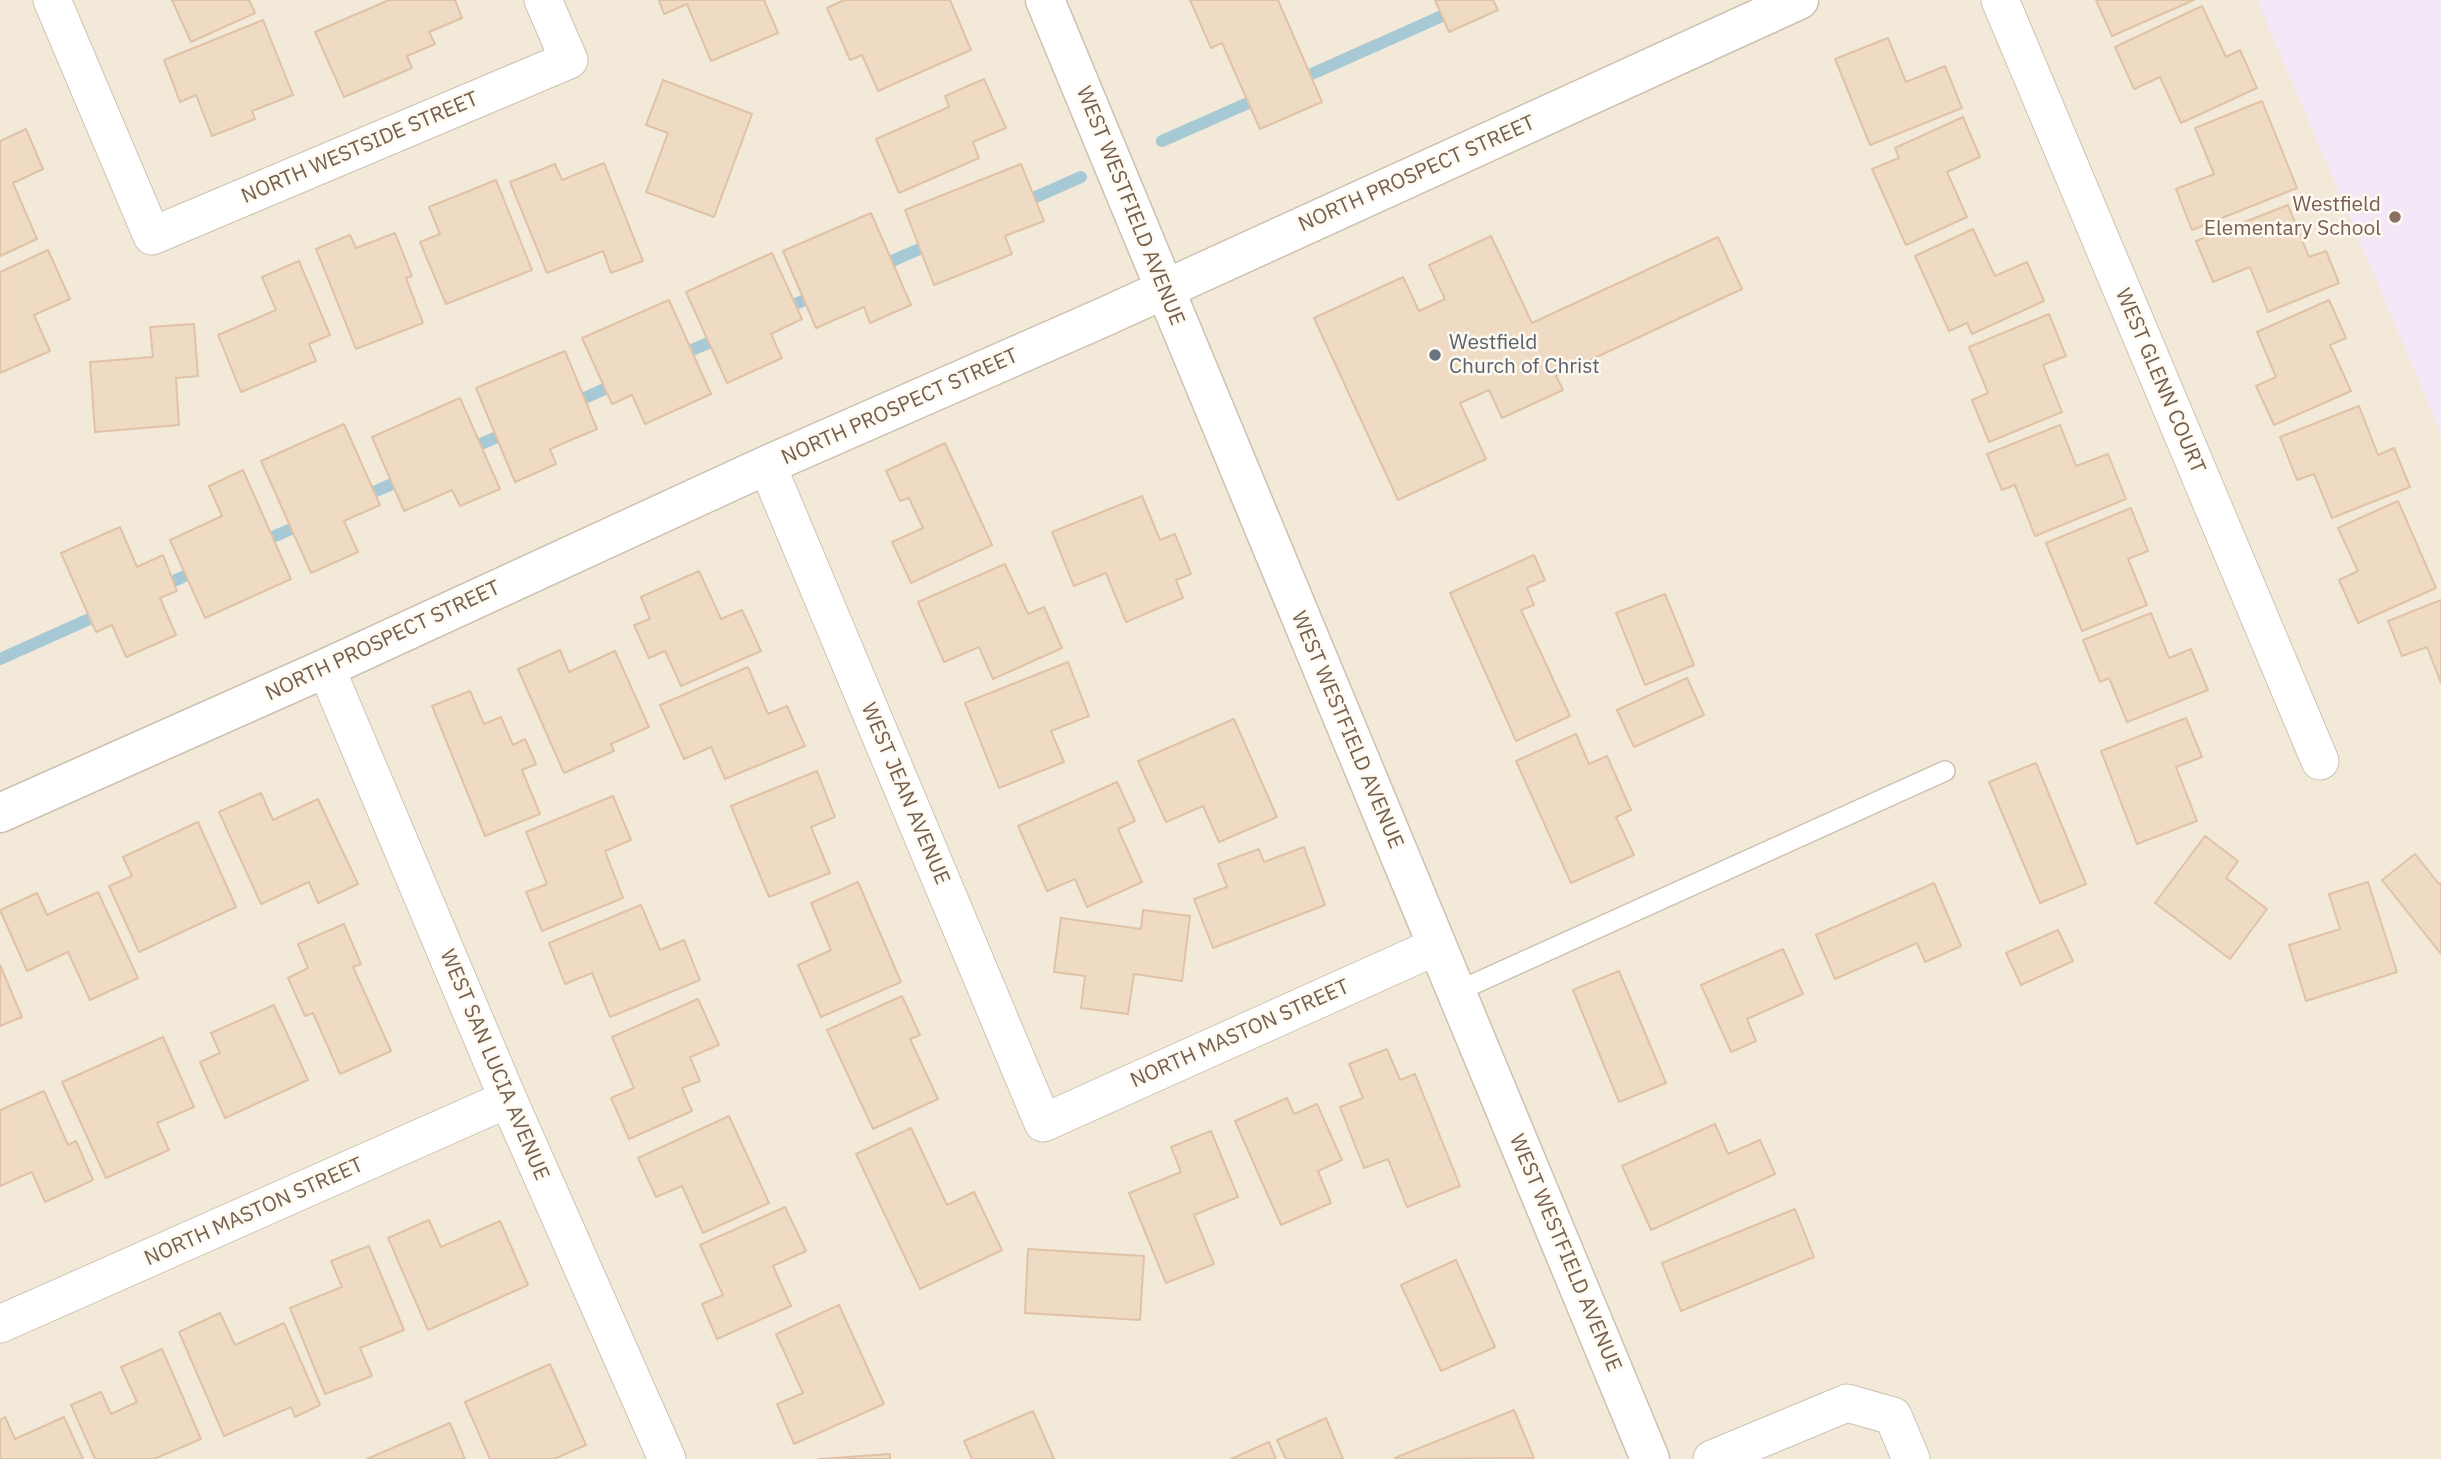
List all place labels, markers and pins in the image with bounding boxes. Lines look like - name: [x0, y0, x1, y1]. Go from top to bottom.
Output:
- place label: Westfield Elementary School: [2204, 192, 2381, 242]
- marker: Westfield Elementary School: [2387, 209, 2403, 225]
- place label: Westfield Church of Christ: [1449, 330, 1600, 380]
- marker: Westfield Church of Christ: [1427, 347, 1443, 363]

